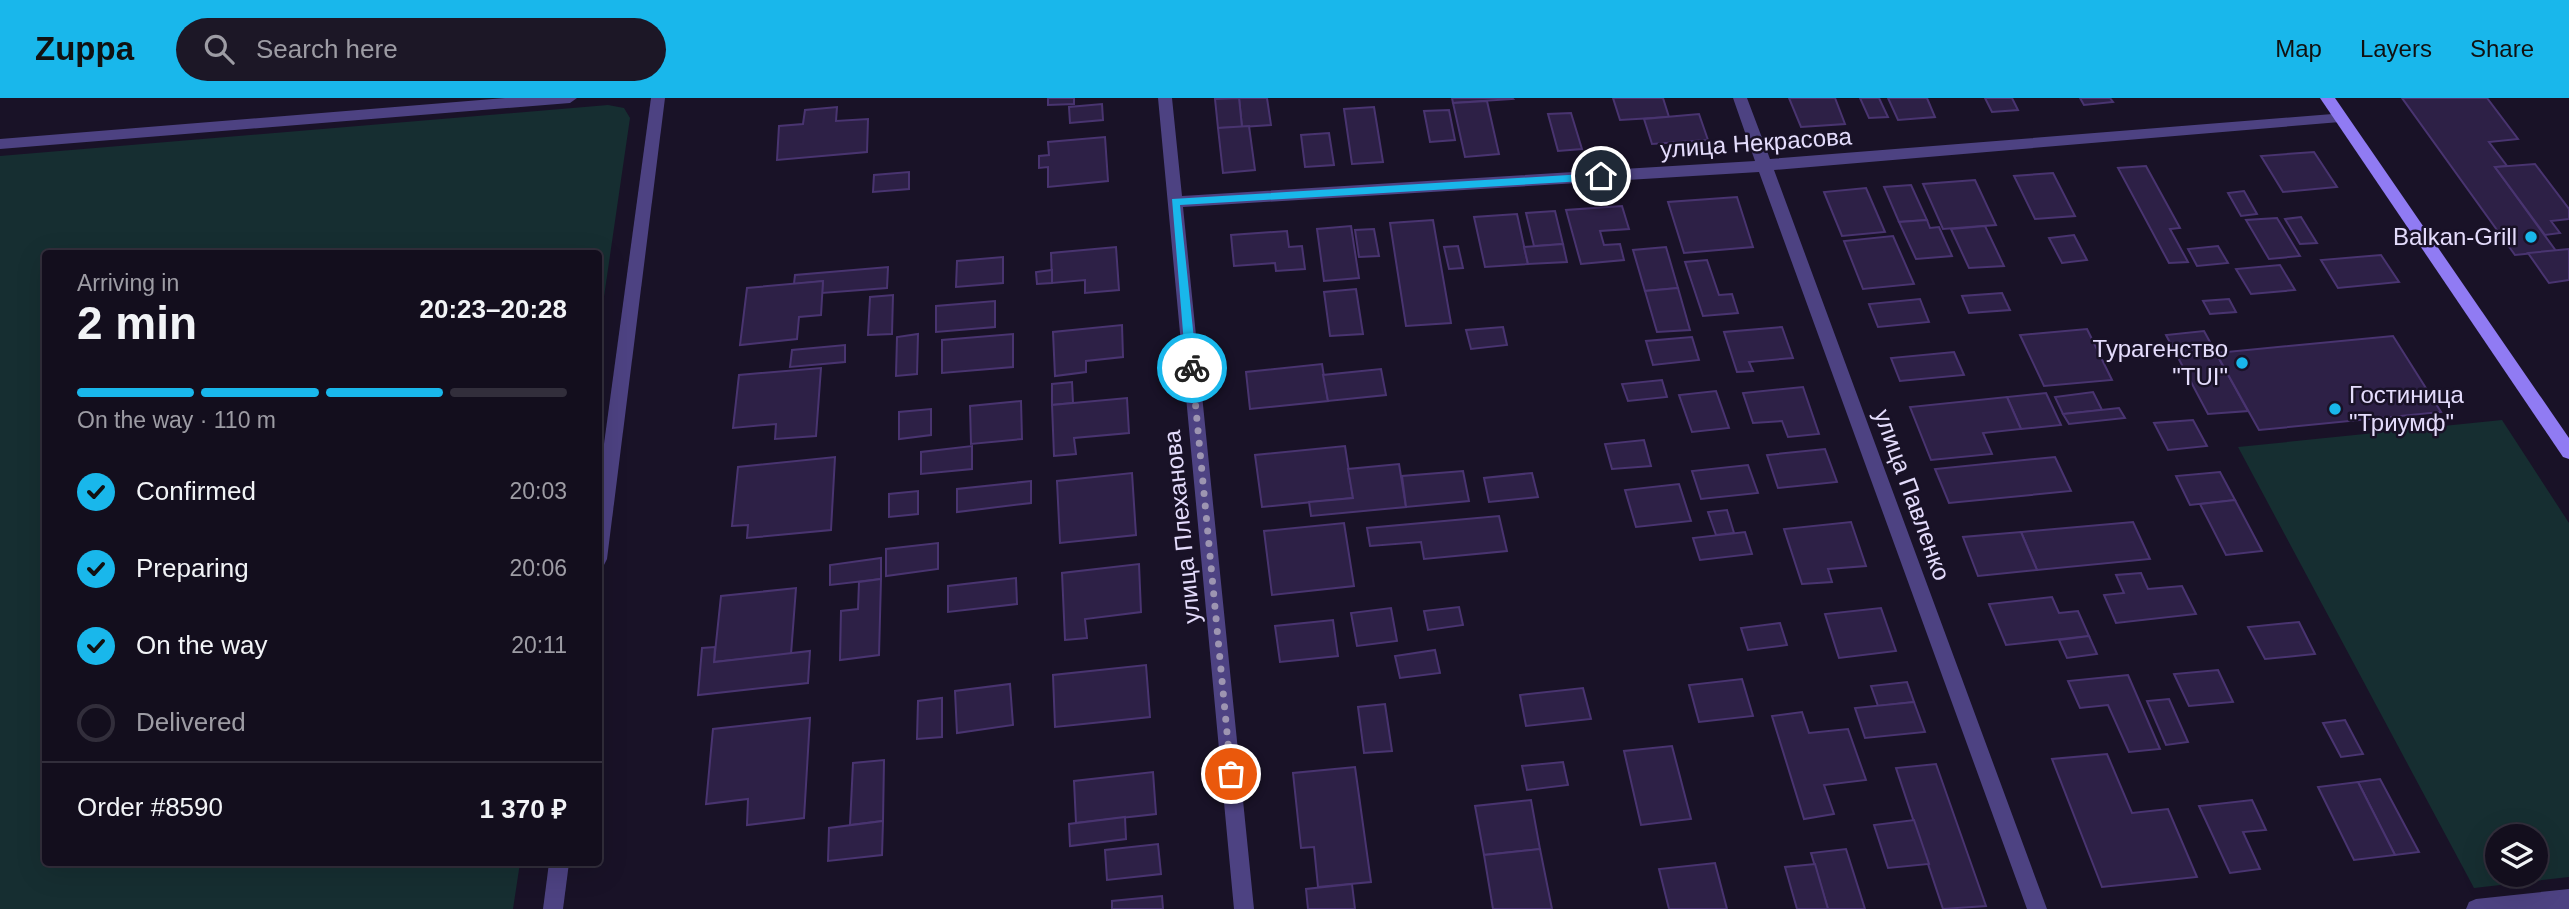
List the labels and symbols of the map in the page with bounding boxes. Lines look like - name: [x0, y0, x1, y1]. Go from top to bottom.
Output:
- street label: улица Некрасова: [1659, 122, 1853, 163]
- pin: [1571, 146, 1631, 206]
- place label: Balkan-Grill: [2393, 223, 2517, 250]
- marker: Balkan-Grill: [2523, 229, 2539, 245]
- courier: [1157, 333, 1227, 403]
- place label: Турагенство "TUI": [2093, 335, 2228, 390]
- marker: Турагенство "TUI": [2234, 355, 2250, 371]
- place label: Гостиница "Триумф": [2349, 381, 2465, 436]
- marker: Гостиница "Триумф": [2327, 401, 2343, 417]
- street label: улица Павленко: [1869, 406, 1956, 584]
- street label: улица Плеханова: [1158, 428, 1205, 625]
- pin: [1201, 744, 1261, 804]

